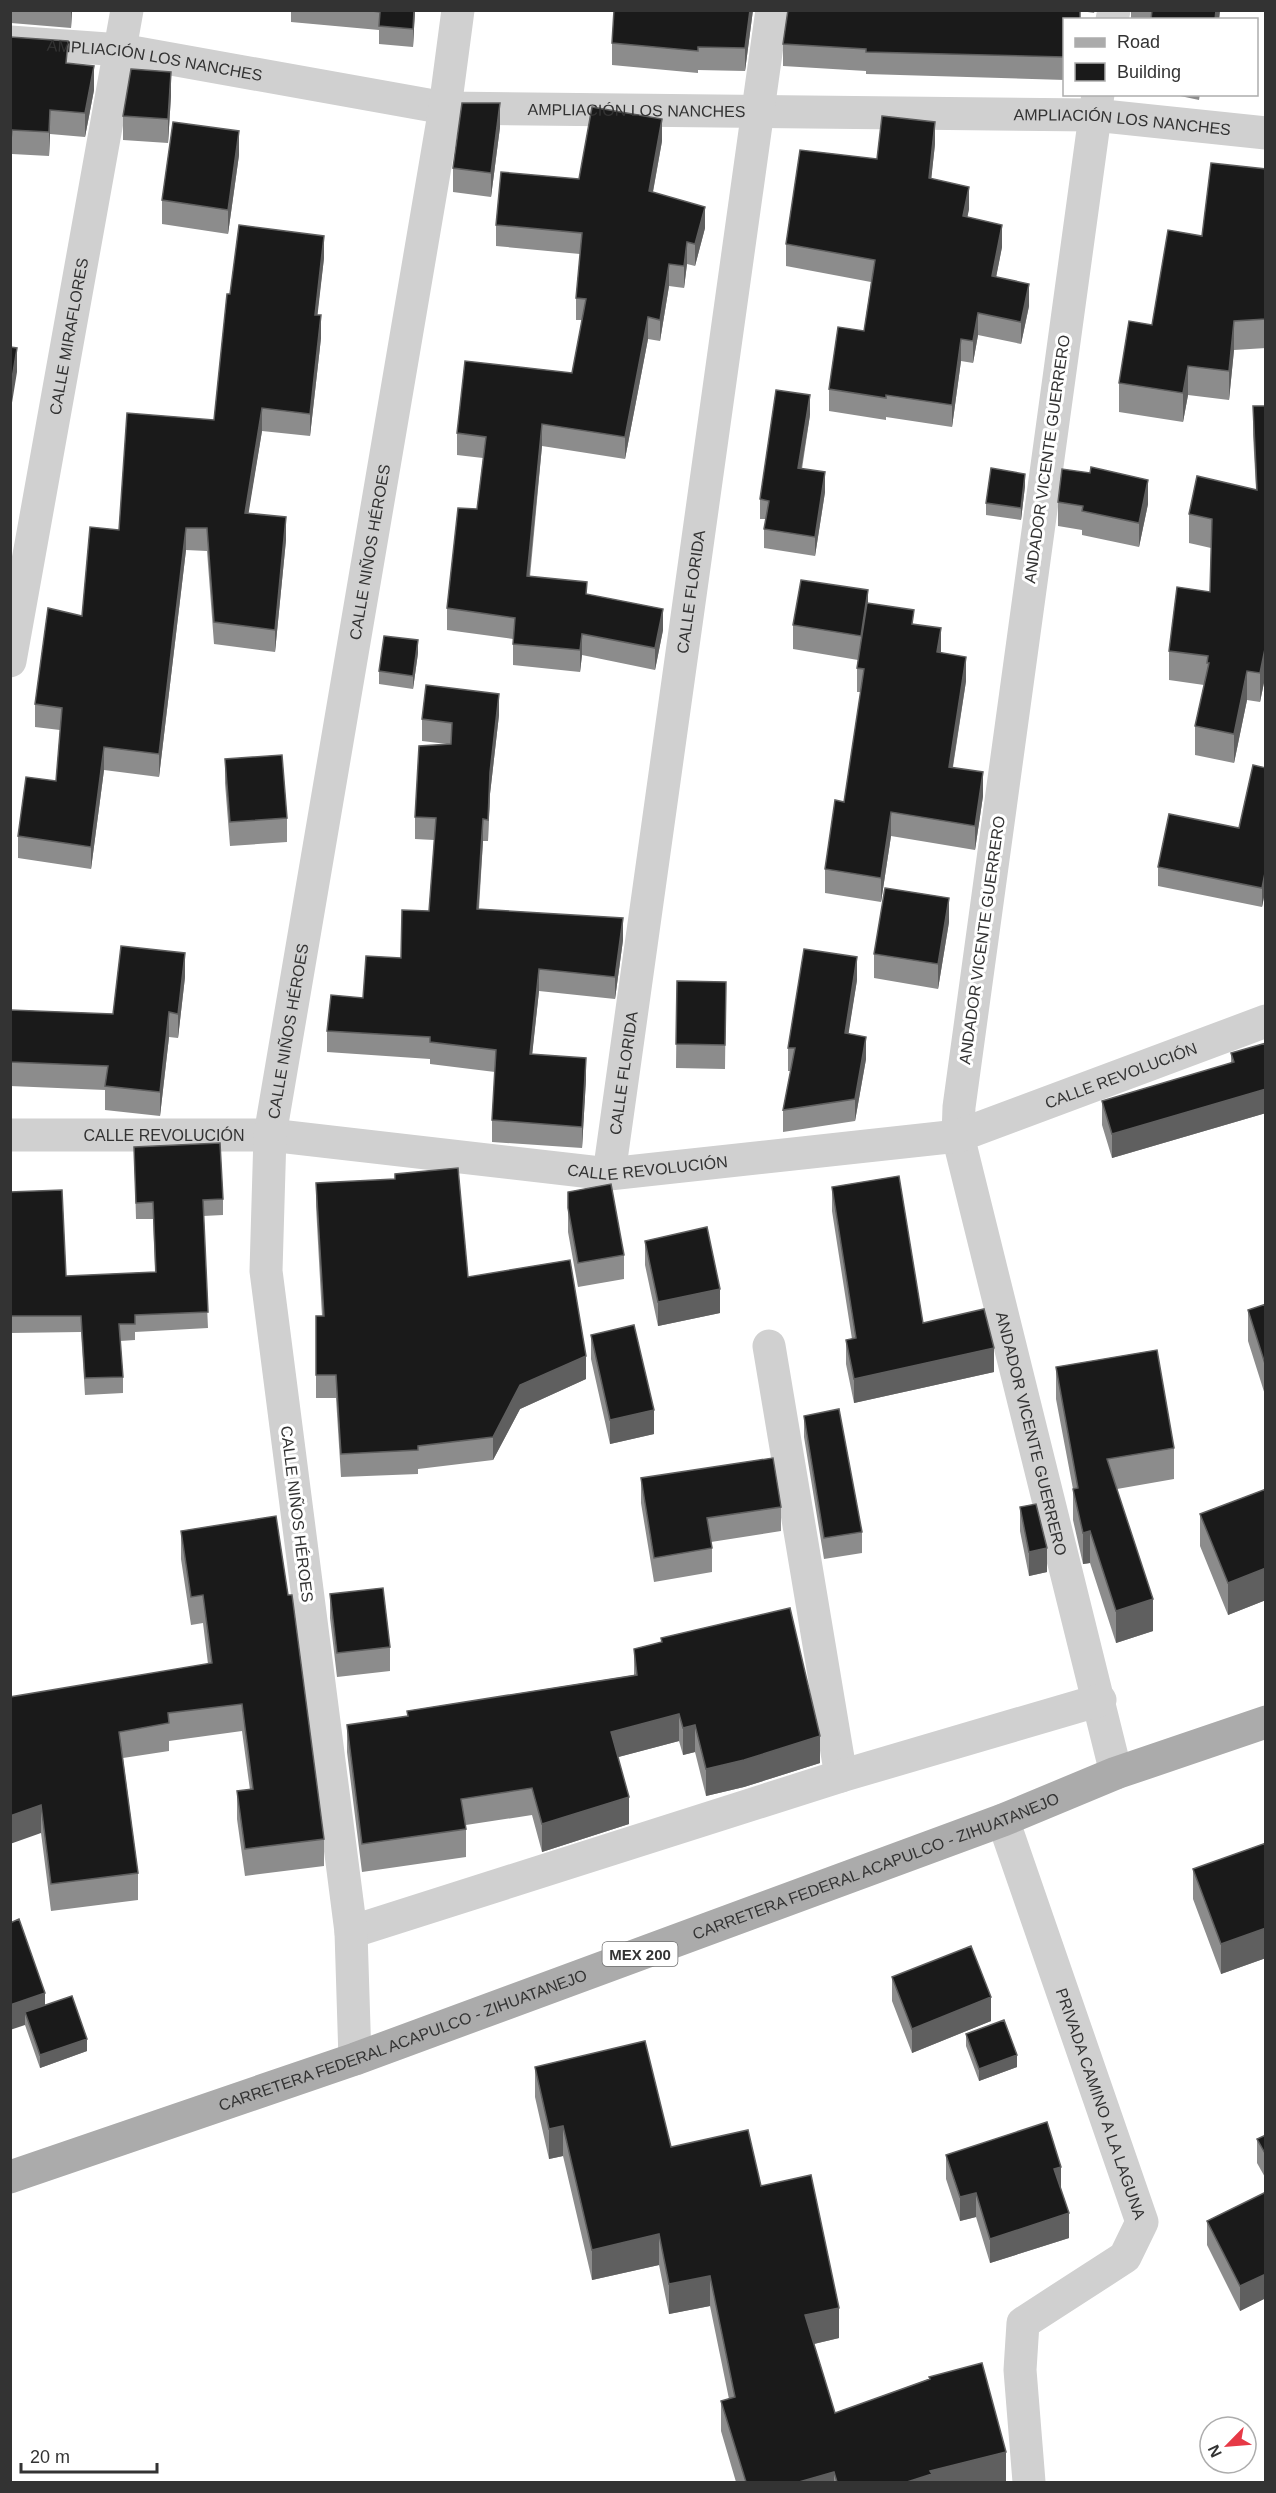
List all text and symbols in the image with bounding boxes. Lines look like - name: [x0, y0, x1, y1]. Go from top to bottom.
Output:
- legend: [1063, 18, 1258, 96]
- text: Road: [1117, 32, 1160, 52]
- street label: AMPLIACIÓN LOS NANCHES: [46, 36, 264, 84]
- text: Building: [1117, 62, 1181, 82]
- street label: AMPLIACIÓN LOS NANCHES: [527, 100, 746, 120]
- street label: AMPLIACIÓN LOS NANCHES: [1013, 105, 1232, 138]
- street label: CALLE MIRAFLORES: [46, 256, 91, 416]
- street label: ANDADOR VICENTE GUERRERO: [1021, 334, 1073, 584]
- street label: CALLE NIÑOS HÉROES: [346, 463, 393, 641]
- street label: CALLE FLORIDA: [673, 528, 708, 655]
- street label: ANDADOR VICENTE GUERRERO: [956, 815, 1008, 1065]
- street label: CALLE NIÑOS HÉROES: [264, 942, 311, 1120]
- street label: CALLE FLORIDA: [606, 1010, 640, 1136]
- street label: CALLE REVOLUCIÓN: [1042, 1039, 1199, 1111]
- street label: CALLE REVOLUCIÓN: [83, 1126, 245, 1144]
- street label: CALLE REVOLUCIÓN: [567, 1153, 728, 1183]
- street label: ANDADOR VICENTE GUERRERO: [993, 1310, 1070, 1557]
- street label: CALLE NIÑOS HÉROES: [278, 1424, 318, 1603]
- street label: CARRETERA FEDERAL ACAPULCO - ZIHUATANEJO: [690, 1789, 1061, 1942]
- road number: MEX 200: [602, 1942, 678, 1966]
- street label: CARRETERA FEDERAL ACAPULCO - ZIHUATANEJO: [216, 1966, 589, 2114]
- street label: PRIVADA CAMINO A LA LAGUNA: [1053, 1986, 1149, 2222]
- north arrow: [1198, 2415, 1258, 2475]
- scale bar: [21, 2436, 158, 2474]
- text: N: [1205, 2442, 1225, 2460]
- text: 20 m: [30, 2447, 70, 2467]

